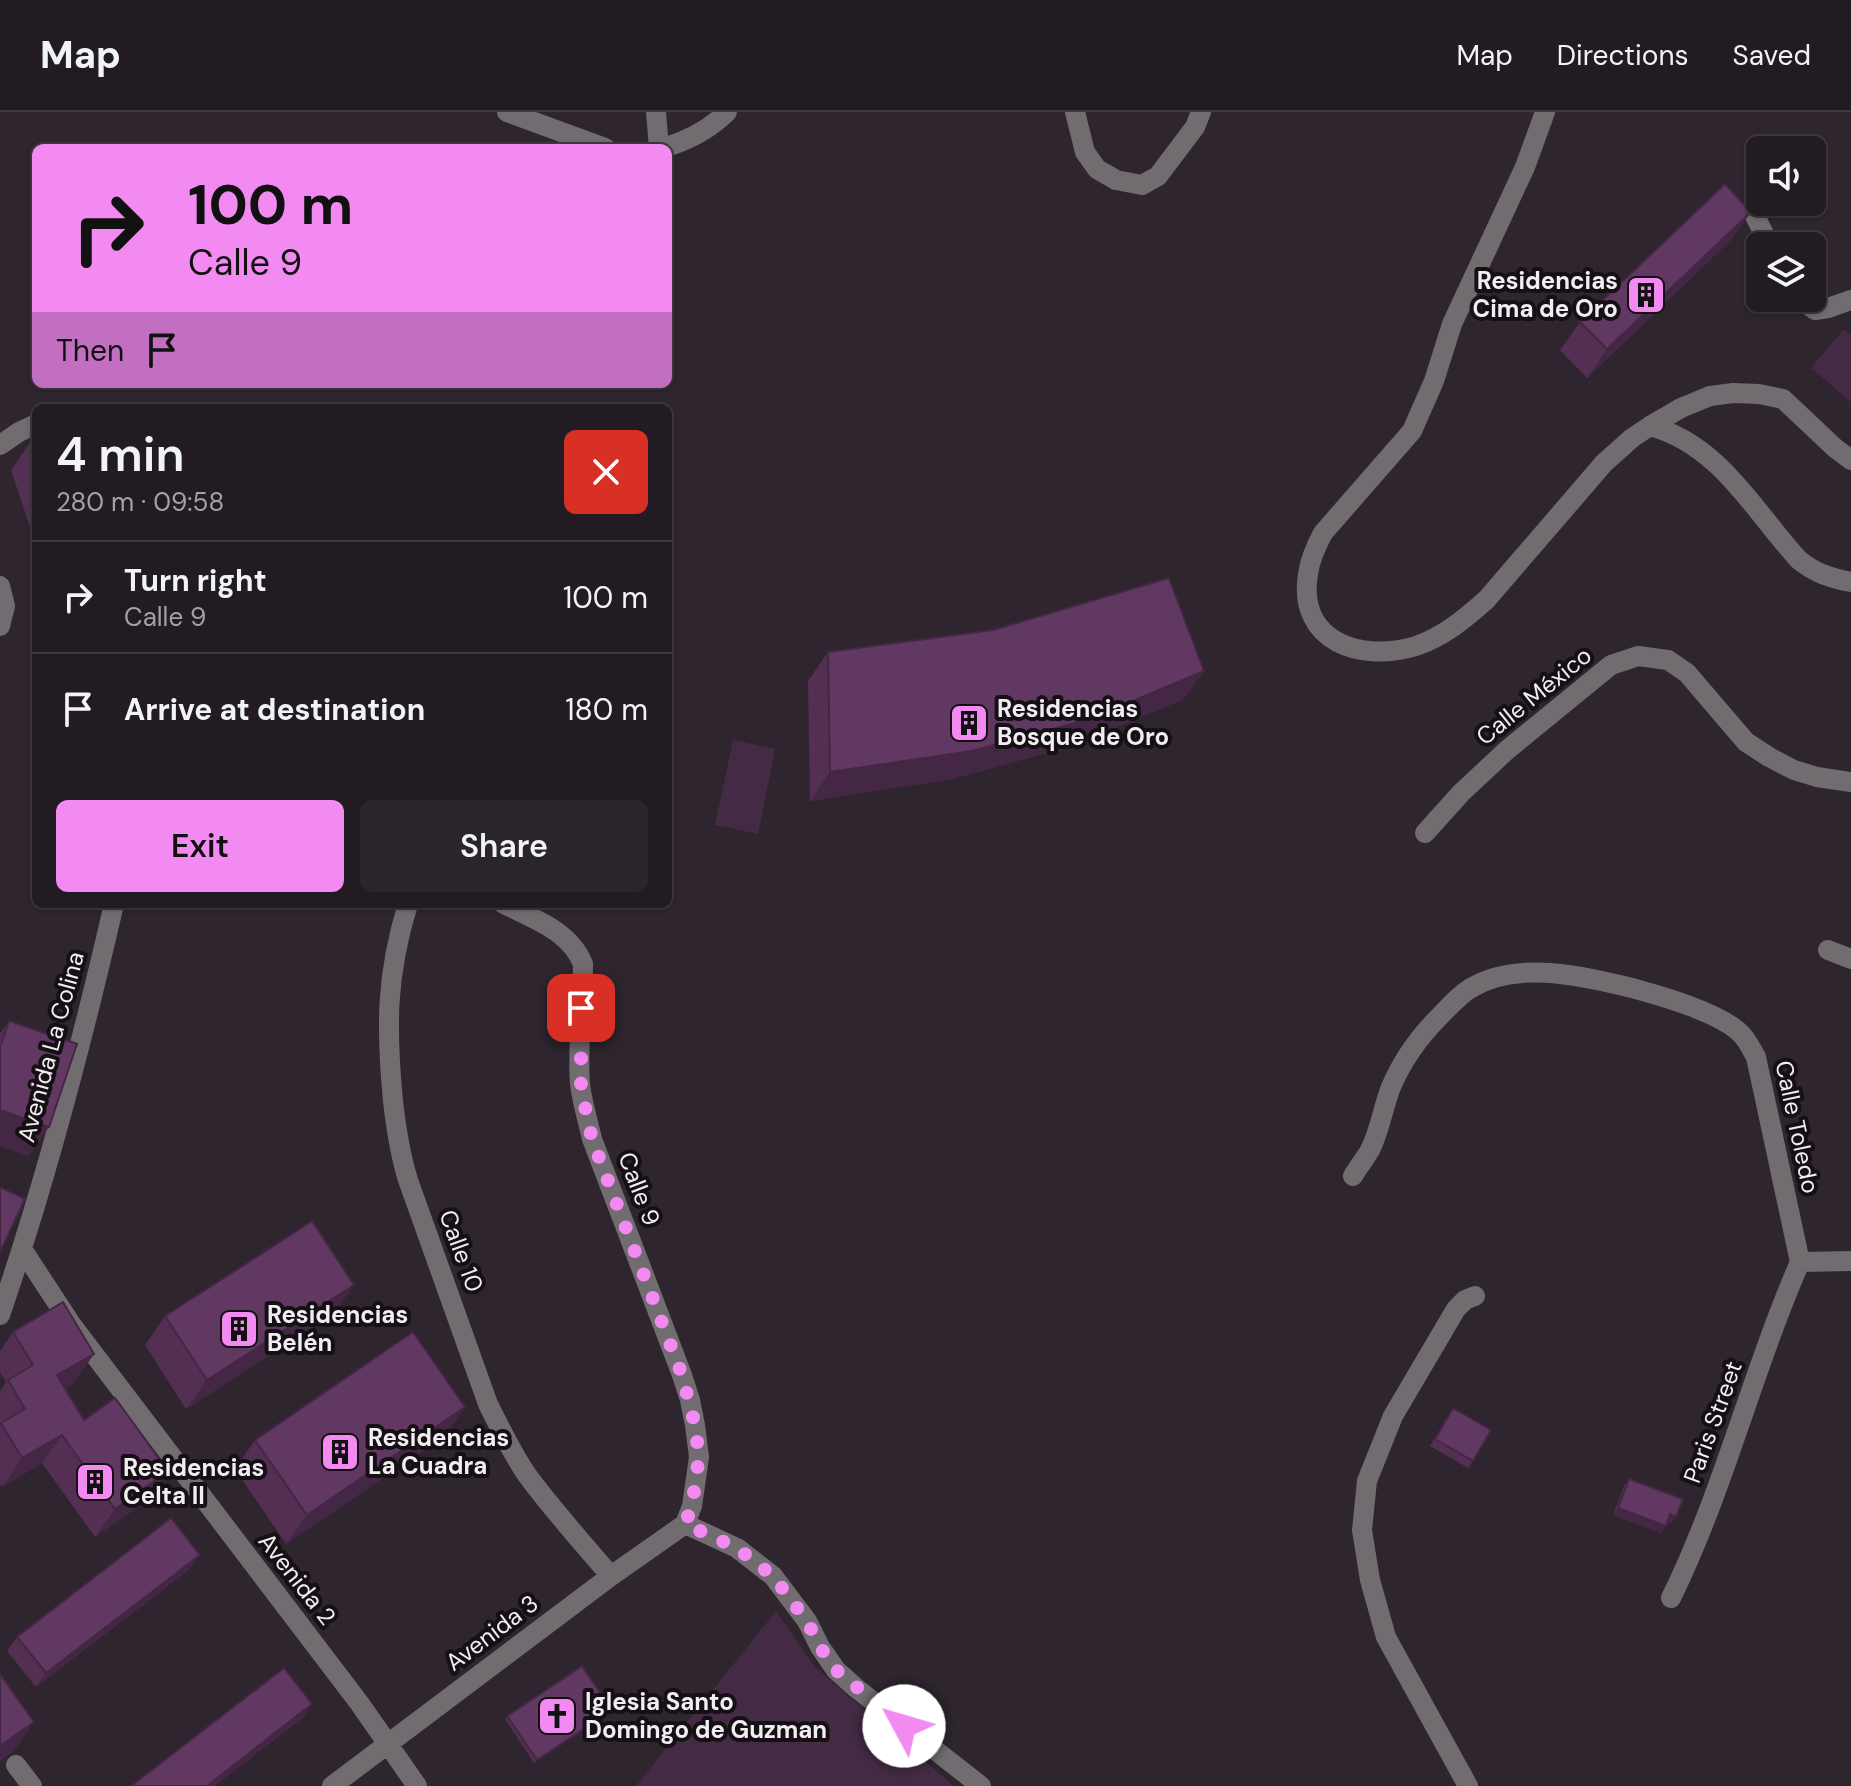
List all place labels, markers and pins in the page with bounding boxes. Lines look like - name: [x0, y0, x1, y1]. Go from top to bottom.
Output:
- place label: Residencias Cima de Oro: [1473, 265, 1618, 324]
- building icon: Residencias Cima de Oro: [1625, 274, 1667, 316]
- place label: Residencias Bosque de Oro: [997, 693, 1169, 752]
- building icon: Residencias Bosque de Oro: [948, 702, 990, 744]
- pin: [547, 974, 615, 1042]
- place label: Residencias Belén: [267, 1299, 408, 1358]
- building icon: Residencias Belén: [218, 1308, 260, 1350]
- place label: Residencias La Cuadra: [368, 1422, 509, 1481]
- building icon: Residencias La Cuadra: [319, 1431, 361, 1473]
- place label: Residencias Celta II: [123, 1452, 264, 1511]
- building icon: Residencias Celta II: [74, 1461, 116, 1503]
- place label: Iglesia Santo Domingo de Guzman: [585, 1686, 827, 1745]
- church icon: Iglesia Santo Domingo de Guzman: [536, 1695, 578, 1737]

